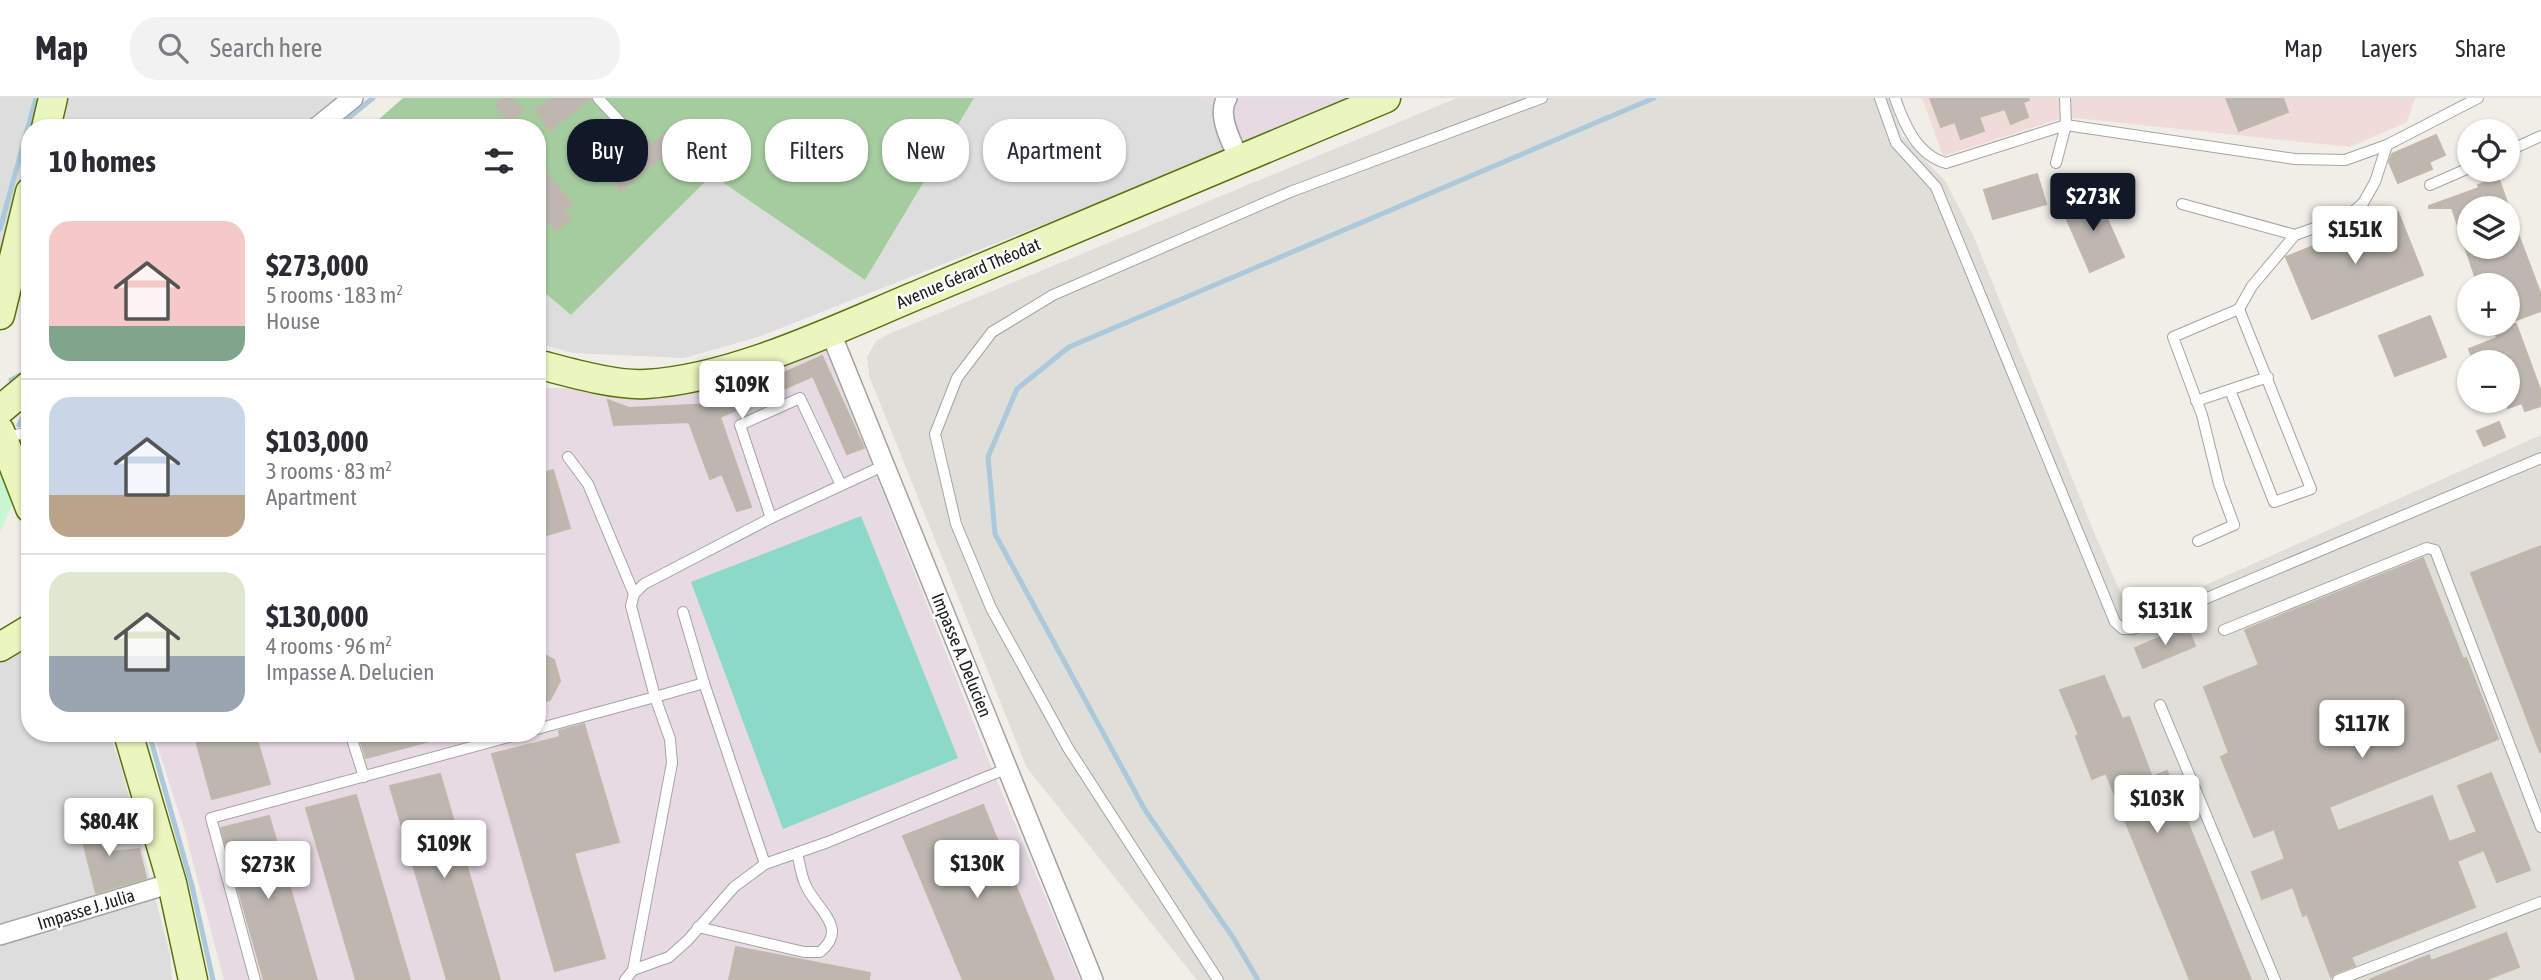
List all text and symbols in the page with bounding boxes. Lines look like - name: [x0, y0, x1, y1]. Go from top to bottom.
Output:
- search box: [130, 17, 620, 80]
- text: Map: [35, 29, 88, 67]
- icon: search: [154, 29, 192, 67]
- text: Search here: [210, 33, 322, 63]
- text: Map: [2284, 35, 2323, 62]
- text: Layers: [2361, 35, 2417, 62]
- text: Share: [2455, 35, 2506, 62]
- chip: Buy: [567, 119, 648, 182]
- chip: Rent: [662, 119, 751, 182]
- chip: Filters: [765, 119, 868, 182]
- chip: New: [882, 119, 969, 182]
- chip: Apartment: [983, 119, 1126, 182]
- map controls: [2457, 119, 2520, 413]
- button: locate: [2457, 119, 2520, 182]
- icon: filters: [480, 142, 518, 180]
- text: 10 homes: [49, 144, 156, 178]
- pin: $273K: [2044, 174, 2142, 233]
- text: $273K: [2066, 183, 2120, 209]
- button: layers: [2457, 196, 2520, 259]
- pin: $151K: [2306, 206, 2404, 266]
- text: $151K: [2328, 216, 2382, 242]
- street label: Avenue Gérard Théodat: [893, 233, 1043, 313]
- text: $273,000: [266, 248, 369, 282]
- icon: home: [105, 249, 189, 333]
- button: +: [2457, 273, 2520, 336]
- text: 5 rooms · 183 m²: [266, 282, 403, 308]
- text: House: [266, 308, 320, 334]
- button: −: [2457, 350, 2520, 413]
- pin: $109K: [693, 362, 791, 421]
- text: $109K: [715, 371, 769, 397]
- text: $103,000: [266, 424, 369, 458]
- icon: home: [105, 425, 189, 509]
- text: 3 rooms · 83 m²: [266, 458, 392, 484]
- text: Apartment: [266, 484, 357, 510]
- pin: $131K: [2116, 588, 2214, 647]
- street label: Impasse A. Delucien: [928, 590, 996, 720]
- text: $131K: [2138, 597, 2192, 623]
- text: $130,000: [266, 599, 369, 633]
- icon: home: [105, 600, 189, 684]
- text: 4 rooms · 96 m²: [266, 633, 392, 659]
- text: Impasse A. Delucien: [266, 659, 434, 685]
- pin: $117K: [2313, 700, 2411, 760]
- text: $117K: [2335, 710, 2389, 736]
- pin: $103K: [2108, 776, 2206, 835]
- text: $103K: [2130, 785, 2184, 811]
- pin: $80.4K: [52, 798, 166, 858]
- text: $80.4K: [80, 808, 138, 834]
- pin: $109K: [395, 820, 493, 880]
- text: $109K: [417, 830, 471, 856]
- pin: $130K: [928, 840, 1026, 900]
- pin: $273K: [219, 842, 317, 901]
- text: $130K: [950, 850, 1004, 876]
- text: $273K: [241, 851, 295, 877]
- street label: Impasse J. Julia: [35, 884, 137, 934]

